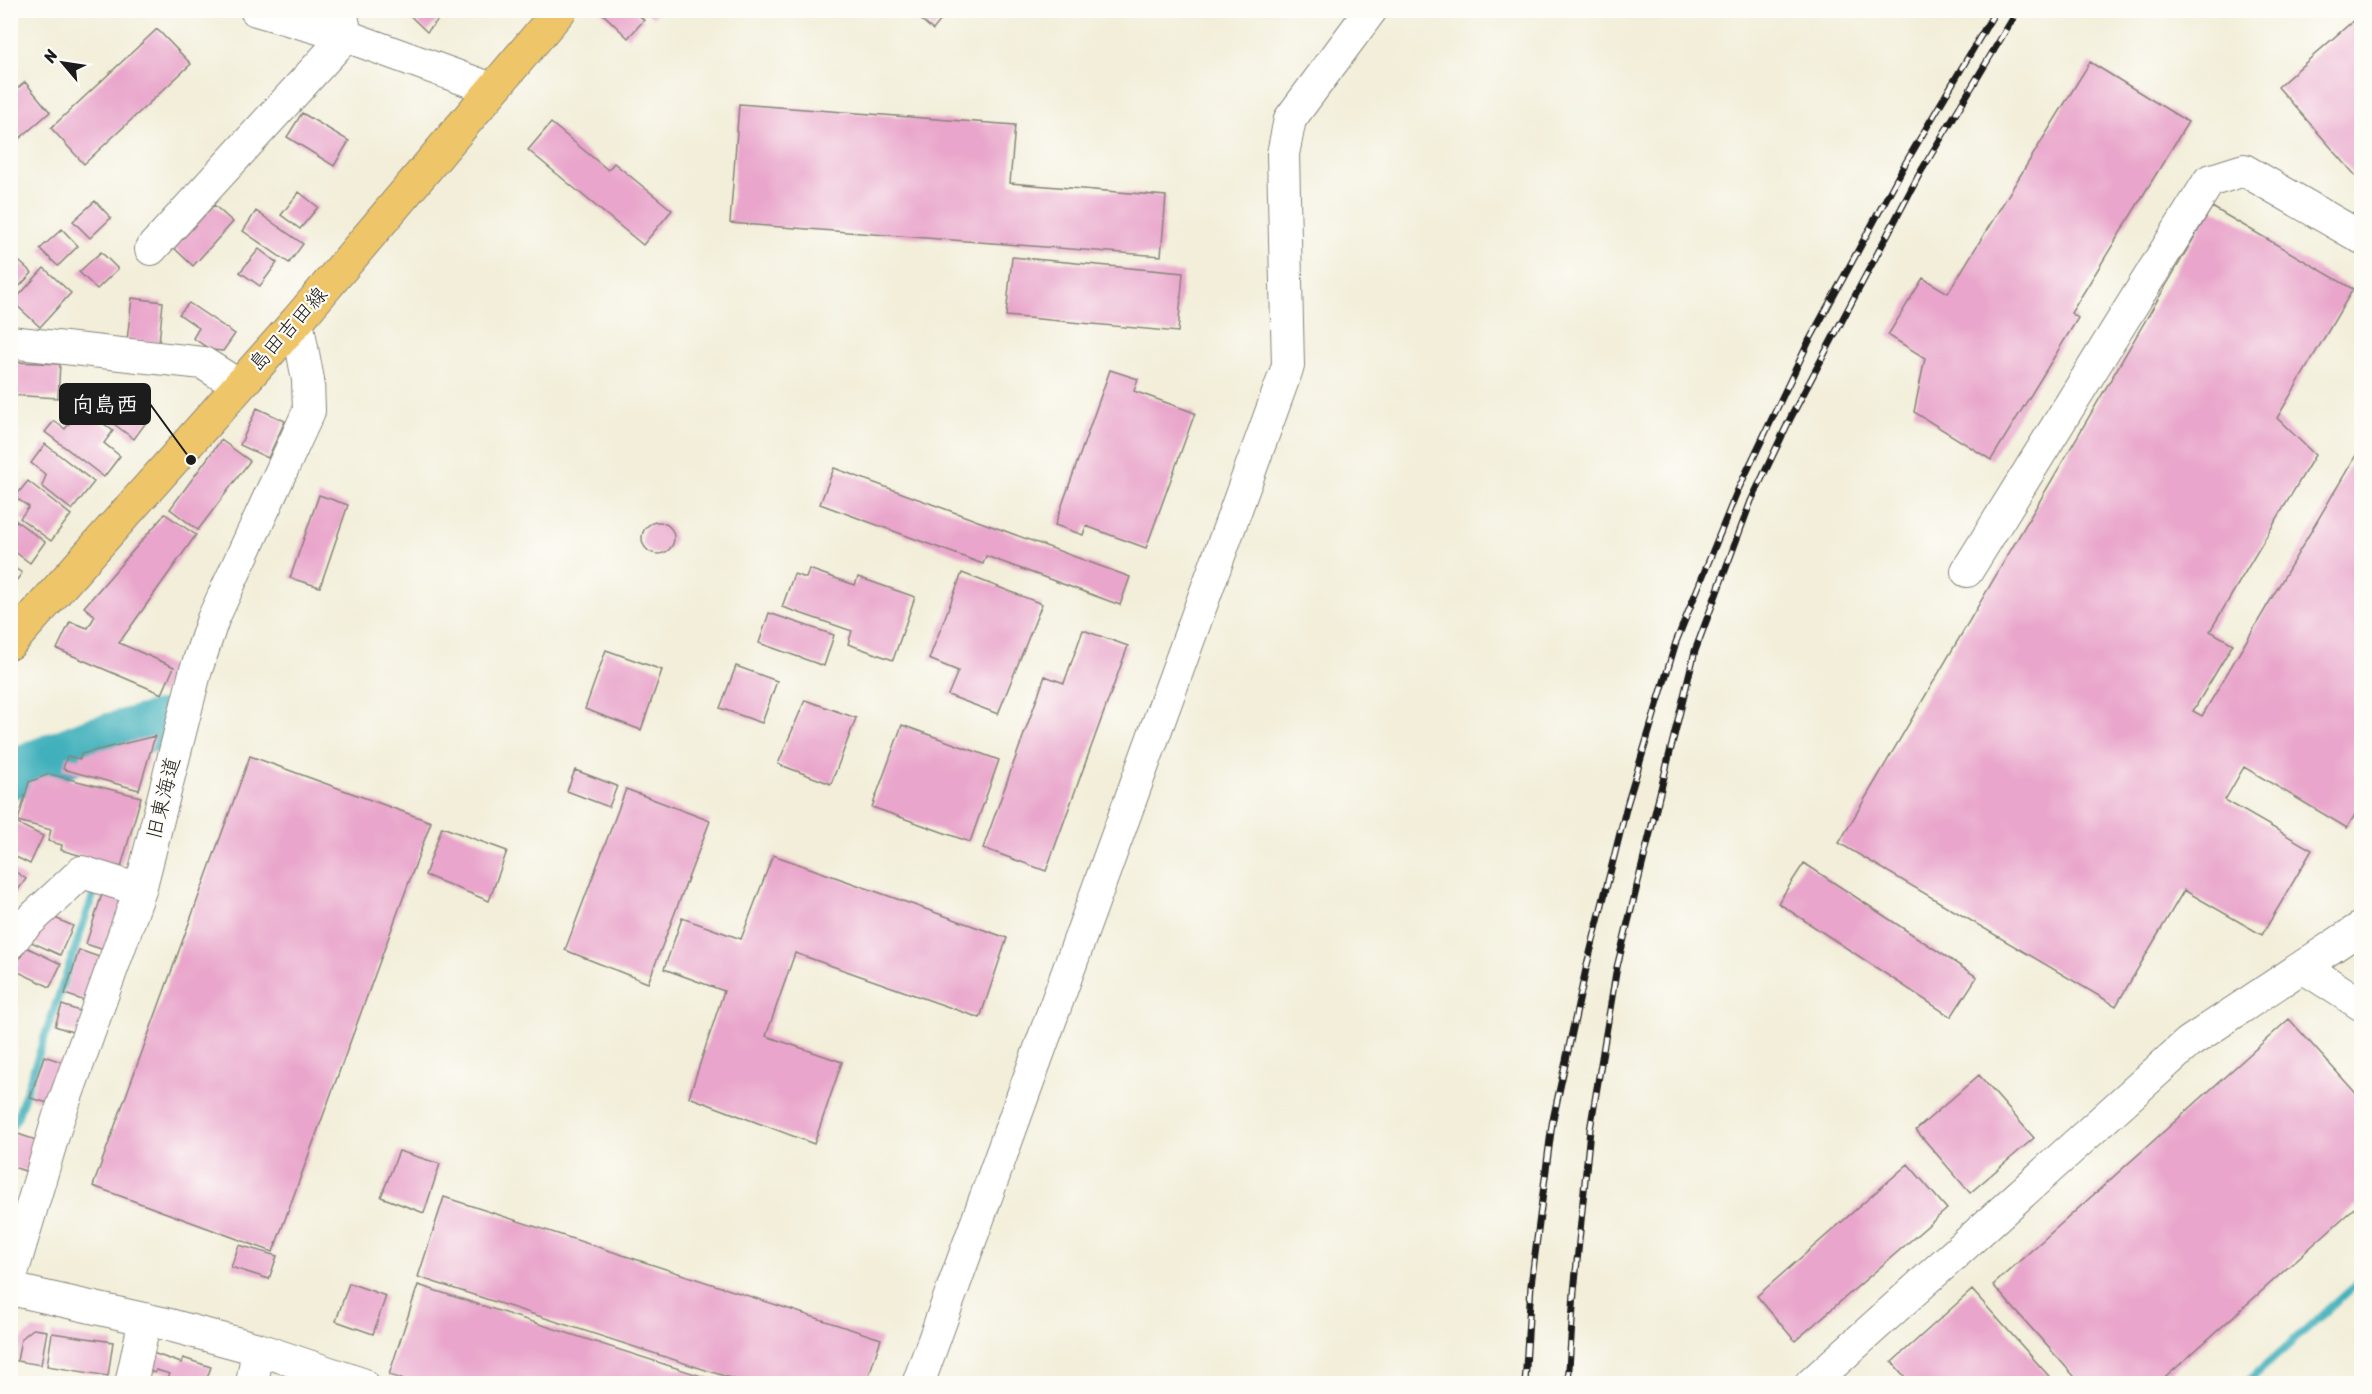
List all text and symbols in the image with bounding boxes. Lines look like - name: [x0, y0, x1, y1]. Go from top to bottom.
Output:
- north arrow: [33, 33, 93, 93]
- text: N: [34, 43, 66, 69]
- street label: 島田吉田線: [239, 277, 337, 381]
- callout: 向島西: [60, 384, 150, 424]
- text: 向島西: [72, 385, 138, 424]
- street label: 旧東海道: [134, 753, 192, 843]

